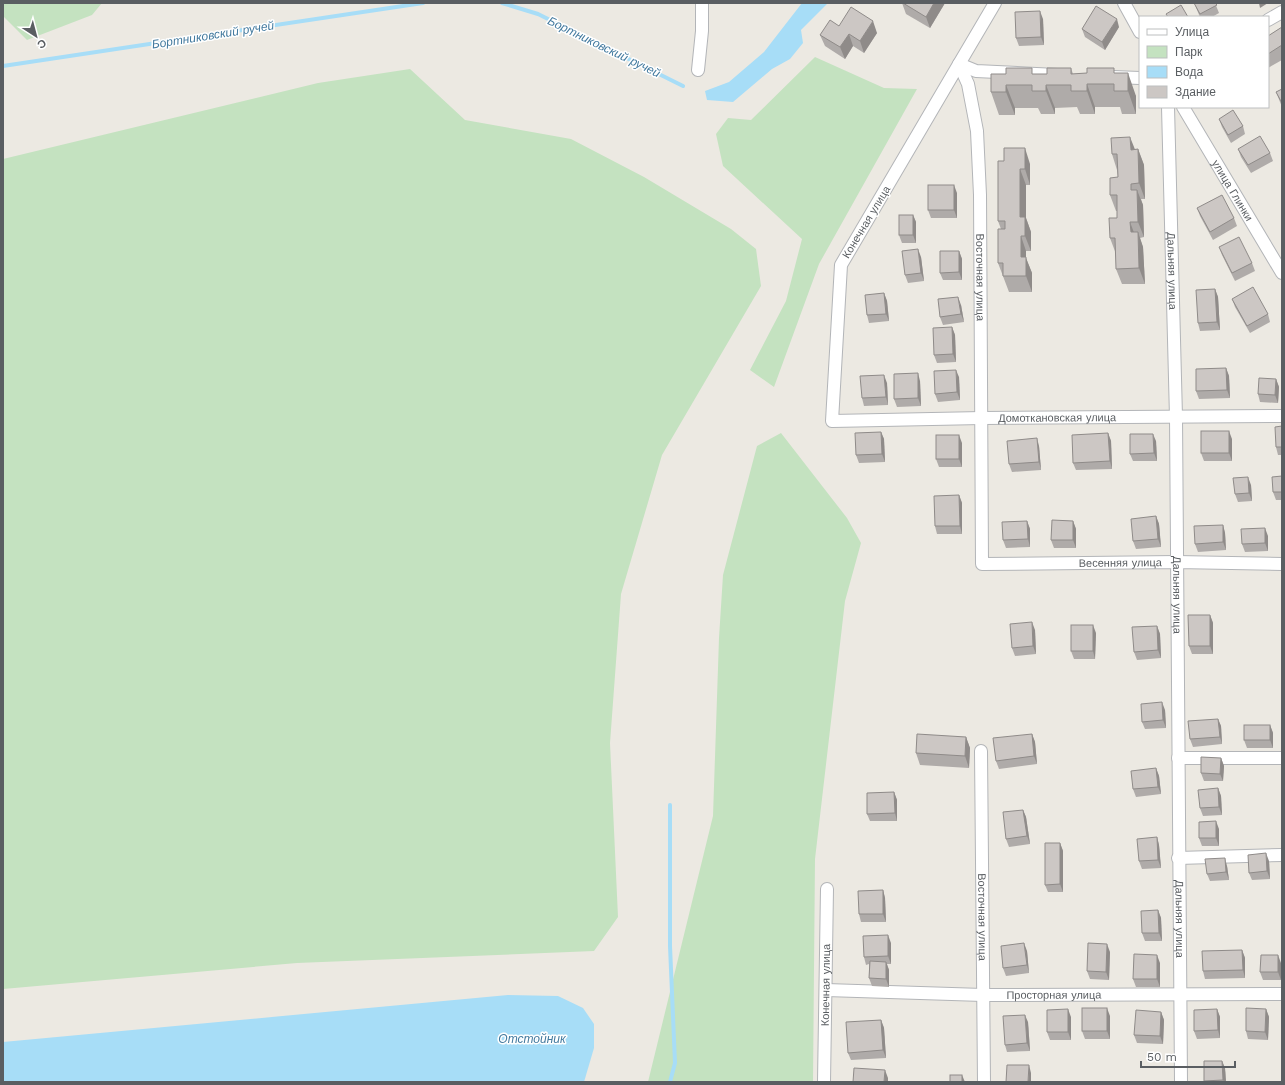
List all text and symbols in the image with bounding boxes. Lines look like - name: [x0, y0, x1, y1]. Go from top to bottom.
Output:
- water label: Бортниковский ручей: [545, 14, 663, 81]
- north arrow: [16, 16, 56, 56]
- legend: [1139, 16, 1269, 108]
- water label: Бортниковский ручей: [151, 18, 275, 52]
- text: Улица: [1175, 25, 1209, 39]
- text: С: [35, 36, 49, 51]
- text: Парк: [1175, 45, 1203, 59]
- text: Вода: [1175, 65, 1203, 79]
- text: Здание: [1175, 85, 1216, 99]
- street label: улица Глинки: [1209, 158, 1256, 224]
- street label: Конечная улица: [840, 183, 894, 261]
- street label: Дальняя улица: [1164, 232, 1179, 311]
- street label: Восточная улица: [973, 233, 987, 322]
- street label: Домоткановская улица: [998, 411, 1117, 425]
- street label: Весенняя улица: [1079, 556, 1163, 570]
- street label: Дальняя улица: [1170, 556, 1184, 635]
- street label: Восточная улица: [975, 873, 989, 962]
- street label: Дальняя улица: [1172, 880, 1186, 959]
- street label: Конечная улица: [819, 943, 833, 1026]
- street label: Просторная улица: [1006, 989, 1102, 1002]
- water label: Отстойник: [498, 1032, 567, 1046]
- scale bar: [1141, 1043, 1235, 1069]
- text: 50 m: [1147, 1050, 1177, 1064]

